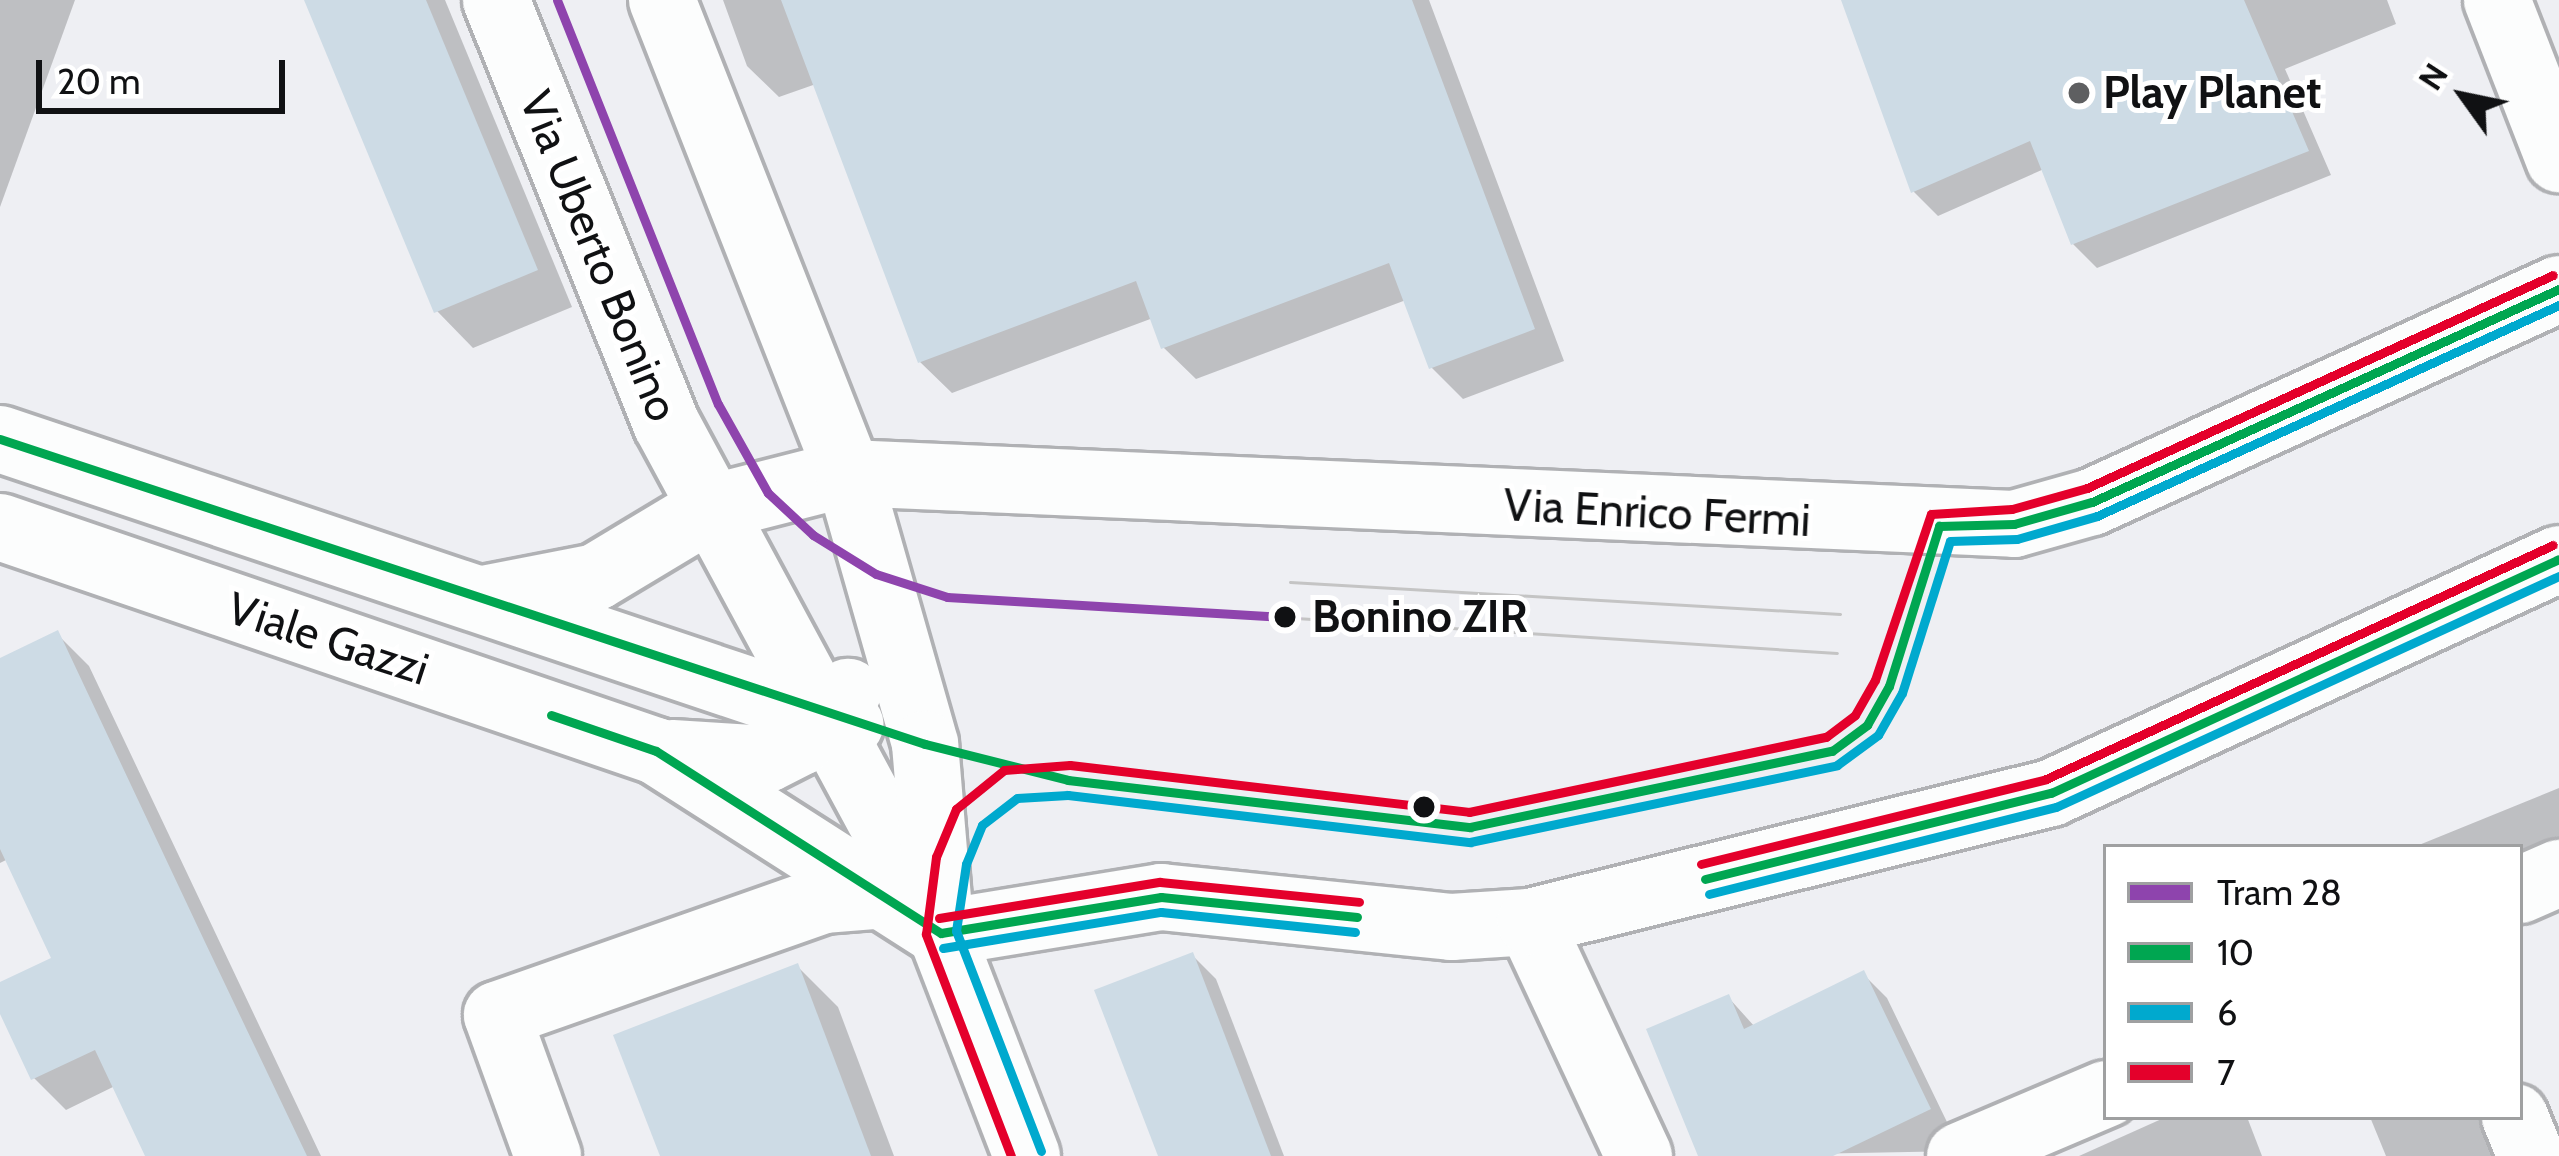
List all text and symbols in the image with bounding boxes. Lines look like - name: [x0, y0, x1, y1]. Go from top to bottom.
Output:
- scale bar: [42, 36, 291, 110]
- north arrow: [2403, 36, 2523, 156]
- text: N: [2410, 56, 2456, 97]
- text: 20 m: [57, 59, 141, 103]
- place label: Play Planet: [2103, 66, 2322, 120]
- marker: Play Planet: [2066, 80, 2092, 106]
- street label: Via Uberto Bonino: [508, 83, 690, 429]
- street label: Via Enrico Fermi: [1502, 478, 1812, 548]
- street label: Viale Gazzi: [221, 581, 435, 697]
- place label: Bonino ZIR: [1312, 590, 1528, 644]
- marker: Bonino ZIR: [1269, 601, 1301, 633]
- unlabelled marker: [1413, 796, 1435, 818]
- legend: [2103, 844, 2523, 1120]
- text: Tram 28: [2217, 870, 2342, 914]
- text: 10: [2217, 930, 2254, 974]
- text: 6: [2217, 990, 2237, 1034]
- text: 7: [2217, 1050, 2235, 1094]

